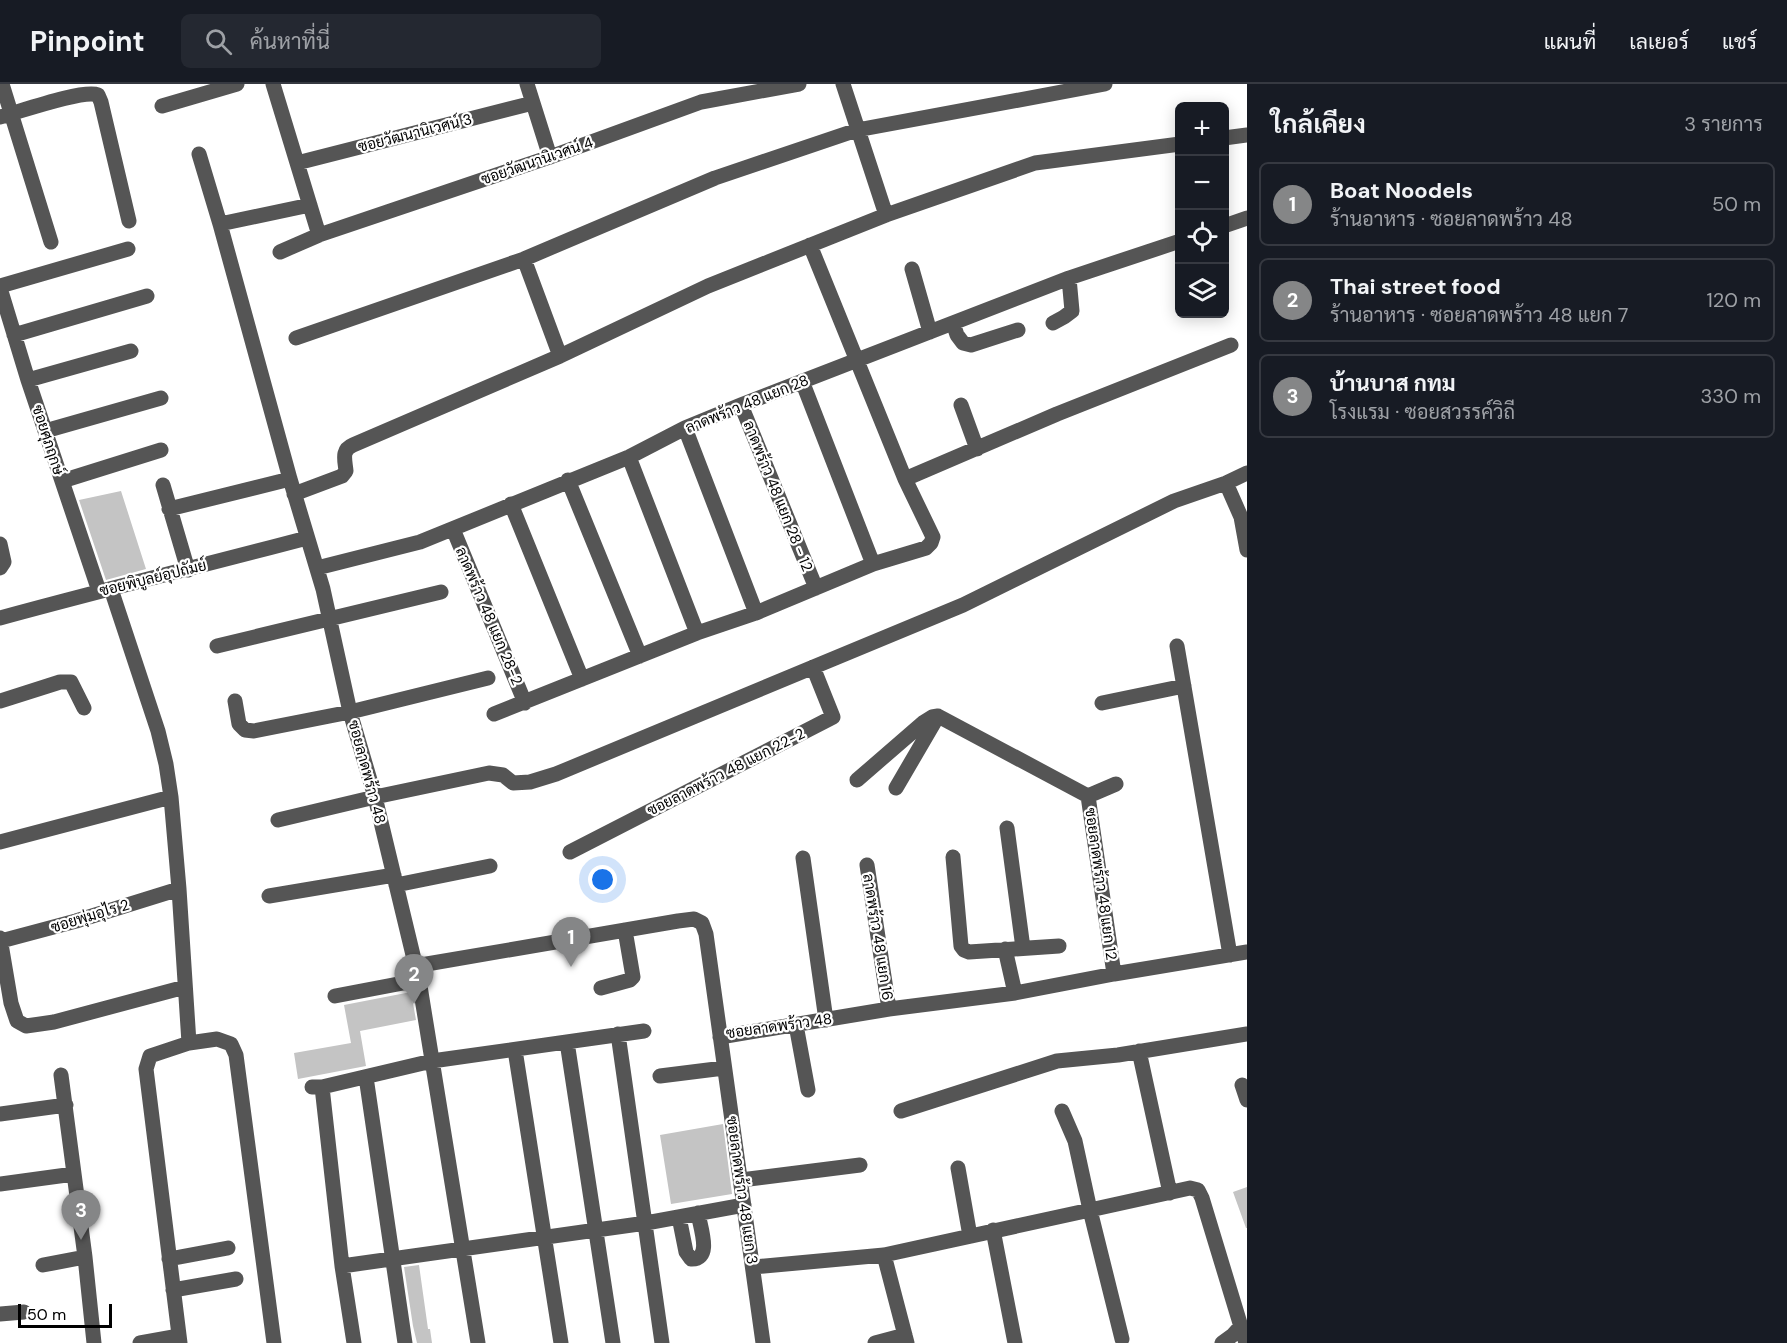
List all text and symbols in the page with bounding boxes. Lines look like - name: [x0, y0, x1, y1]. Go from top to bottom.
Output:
- search box: [181, 14, 601, 68]
- text: Pinpoint: [30, 23, 145, 60]
- icon: search: [202, 25, 235, 58]
- text: ค้นหาที่นี่: [250, 27, 330, 56]
- text: แผนที่: [1544, 28, 1596, 56]
- text: เลเยอร์: [1629, 28, 1689, 56]
- text: แชร์: [1722, 28, 1757, 56]
- map controls: [1175, 102, 1229, 318]
- button: +: [1175, 102, 1229, 156]
- text: ใกล้เคียง: [1271, 107, 1366, 141]
- street label: ซอยวัฒนานิเวศน์ 3: [356, 109, 474, 157]
- text: 3 รายการ: [1684, 111, 1763, 137]
- street label: ซอยวัฒนานิเวศน์ 4: [478, 132, 596, 190]
- button: −: [1175, 156, 1229, 210]
- text: Boat Noodels: [1330, 176, 1473, 205]
- text: 1: [1289, 191, 1296, 217]
- text: 50 m: [1712, 191, 1761, 217]
- text: ร้านอาหาร · ซอยลาดพร้าว 48: [1330, 206, 1573, 232]
- button: locate: [1175, 210, 1229, 264]
- button: layers: [1175, 264, 1229, 318]
- text: Thai street food: [1330, 272, 1501, 301]
- text: 2: [1287, 287, 1298, 313]
- text: 120 m: [1707, 287, 1761, 313]
- text: ร้านอาหาร · ซอยลาดพร้าว 48 แยก 7: [1330, 302, 1628, 328]
- text: บ้านบาส กทม: [1330, 369, 1456, 398]
- street label: ลาดพร้าว 48 แยก 28: [682, 370, 812, 438]
- text: 3: [1286, 383, 1299, 409]
- text: 330 m: [1701, 383, 1761, 409]
- text: โรงแรม · ซอยสวรรค์วิถี: [1330, 399, 1515, 425]
- street label: ซอยศุภฤกษ์: [26, 402, 69, 479]
- street label: ลาดพร้าว 48 แยก 28 - 12: [739, 418, 817, 574]
- street label: ลาดพร้าว 48 แยก 28-2: [451, 544, 527, 688]
- street label: ซอยพิบูลย์อุปถัมย์: [97, 555, 209, 602]
- street label: ซอยลาดพร้าว 48: [344, 718, 390, 826]
- street label: ซอยลาดพร้าว 48 แยก 22-2: [644, 723, 808, 821]
- street label: ซอยลาดพร้าว 48 แยก 12: [1080, 806, 1122, 962]
- your location: [588, 865, 617, 894]
- street label: ลาดพร้าว 48 แยก 16: [858, 872, 898, 1002]
- street label: ซอยพุ่มอุไร 2: [48, 895, 132, 938]
- pin: 1: [552, 918, 590, 967]
- pin: 2: [394, 954, 434, 1004]
- street label: ซอยลาดพร้าว 48: [725, 1009, 833, 1043]
- street label: ซอยลาดพร้าว 48 แยก 3: [722, 1115, 762, 1265]
- pin: 3: [62, 1190, 100, 1240]
- scale bar: [18, 1301, 112, 1328]
- text: 50 m: [27, 1304, 66, 1325]

